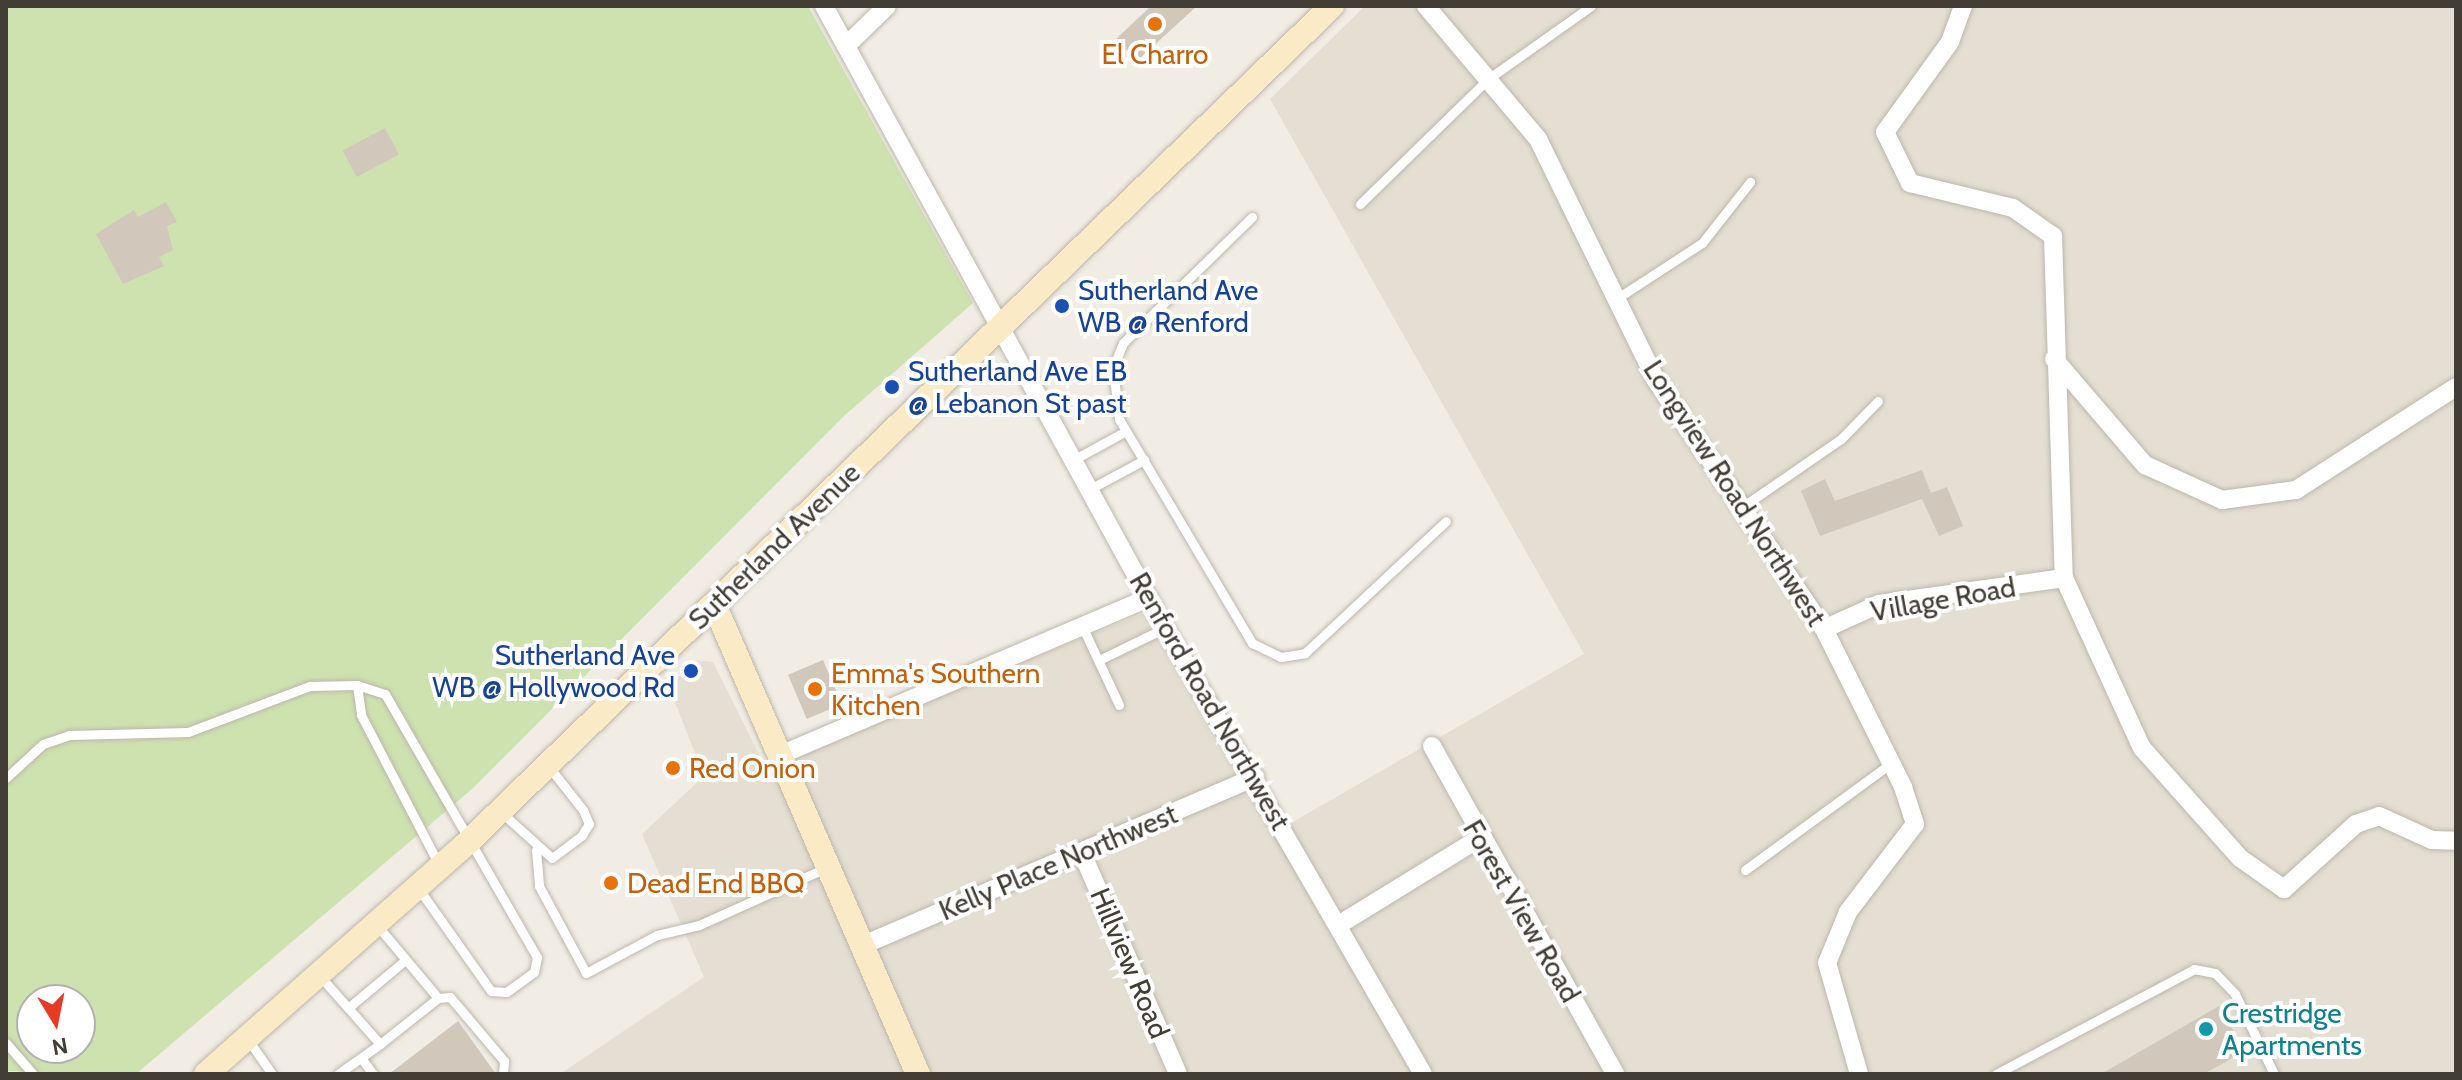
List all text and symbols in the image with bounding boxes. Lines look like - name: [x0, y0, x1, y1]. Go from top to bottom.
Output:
- marker: El Charro: [1146, 15, 1164, 33]
- place label: El Charro: [1101, 37, 1209, 71]
- place label: Sutherland Ave WB @ Renford: [1078, 273, 1258, 339]
- marker: Sutherland Ave WB @ Renford: [1053, 297, 1071, 315]
- place label: Sutherland Ave EB @ Lebanon St past: [908, 354, 1127, 420]
- street label: Longview Road Northwest: [1637, 354, 1833, 632]
- marker: Sutherland Ave EB @ Lebanon St past: [883, 378, 901, 396]
- street label: Sutherland Avenue: [681, 456, 867, 636]
- street label: Renford Road Northwest: [1123, 566, 1297, 836]
- street label: Village Road: [1868, 570, 2018, 628]
- place label: Sutherland Ave WB @ Hollywood Rd: [432, 638, 675, 704]
- place label: Emma's Southern Kitchen: [831, 656, 1040, 722]
- marker: Sutherland Ave WB @ Hollywood Rd: [682, 662, 700, 680]
- marker: Emma's Southern Kitchen: [806, 680, 824, 698]
- place label: Red Onion: [689, 751, 816, 785]
- marker: Red Onion: [664, 759, 682, 777]
- street label: Kelly Place Northwest: [934, 797, 1182, 927]
- street label: Forest View Road: [1456, 814, 1588, 1008]
- place label: Dead End BBQ: [627, 866, 805, 900]
- marker: Dead End BBQ: [602, 874, 620, 892]
- street label: Hillview Road: [1083, 883, 1177, 1043]
- north arrow: [16, 984, 96, 1064]
- place label: Crestridge Apartments: [2222, 996, 2362, 1062]
- marker: Crestridge Apartments: [2197, 1020, 2215, 1038]
- text: N: [50, 1032, 70, 1061]

